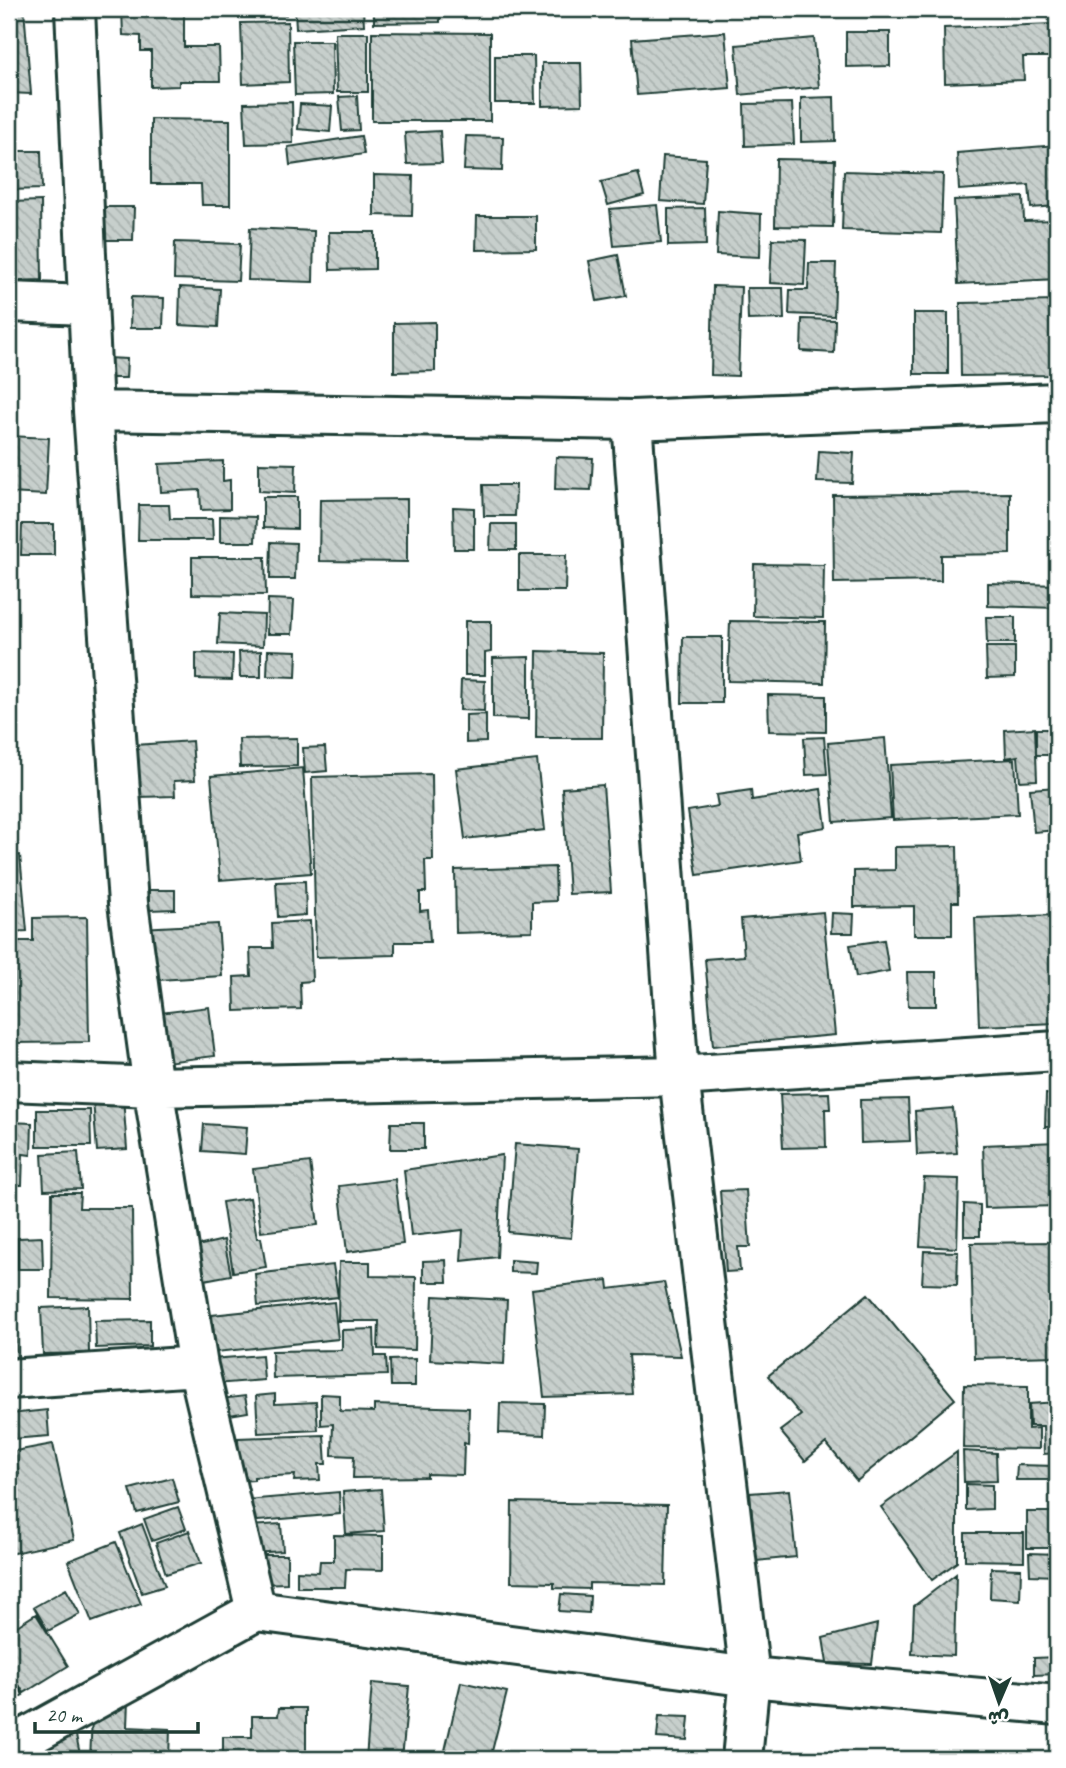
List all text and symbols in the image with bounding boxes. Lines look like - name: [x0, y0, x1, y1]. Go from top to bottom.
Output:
- north arrow: [964, 1666, 1034, 1736]
- scale bar: [35, 1691, 198, 1735]
- text: 20 m: [46, 1702, 84, 1728]
- text: ش: [987, 1706, 1009, 1730]

